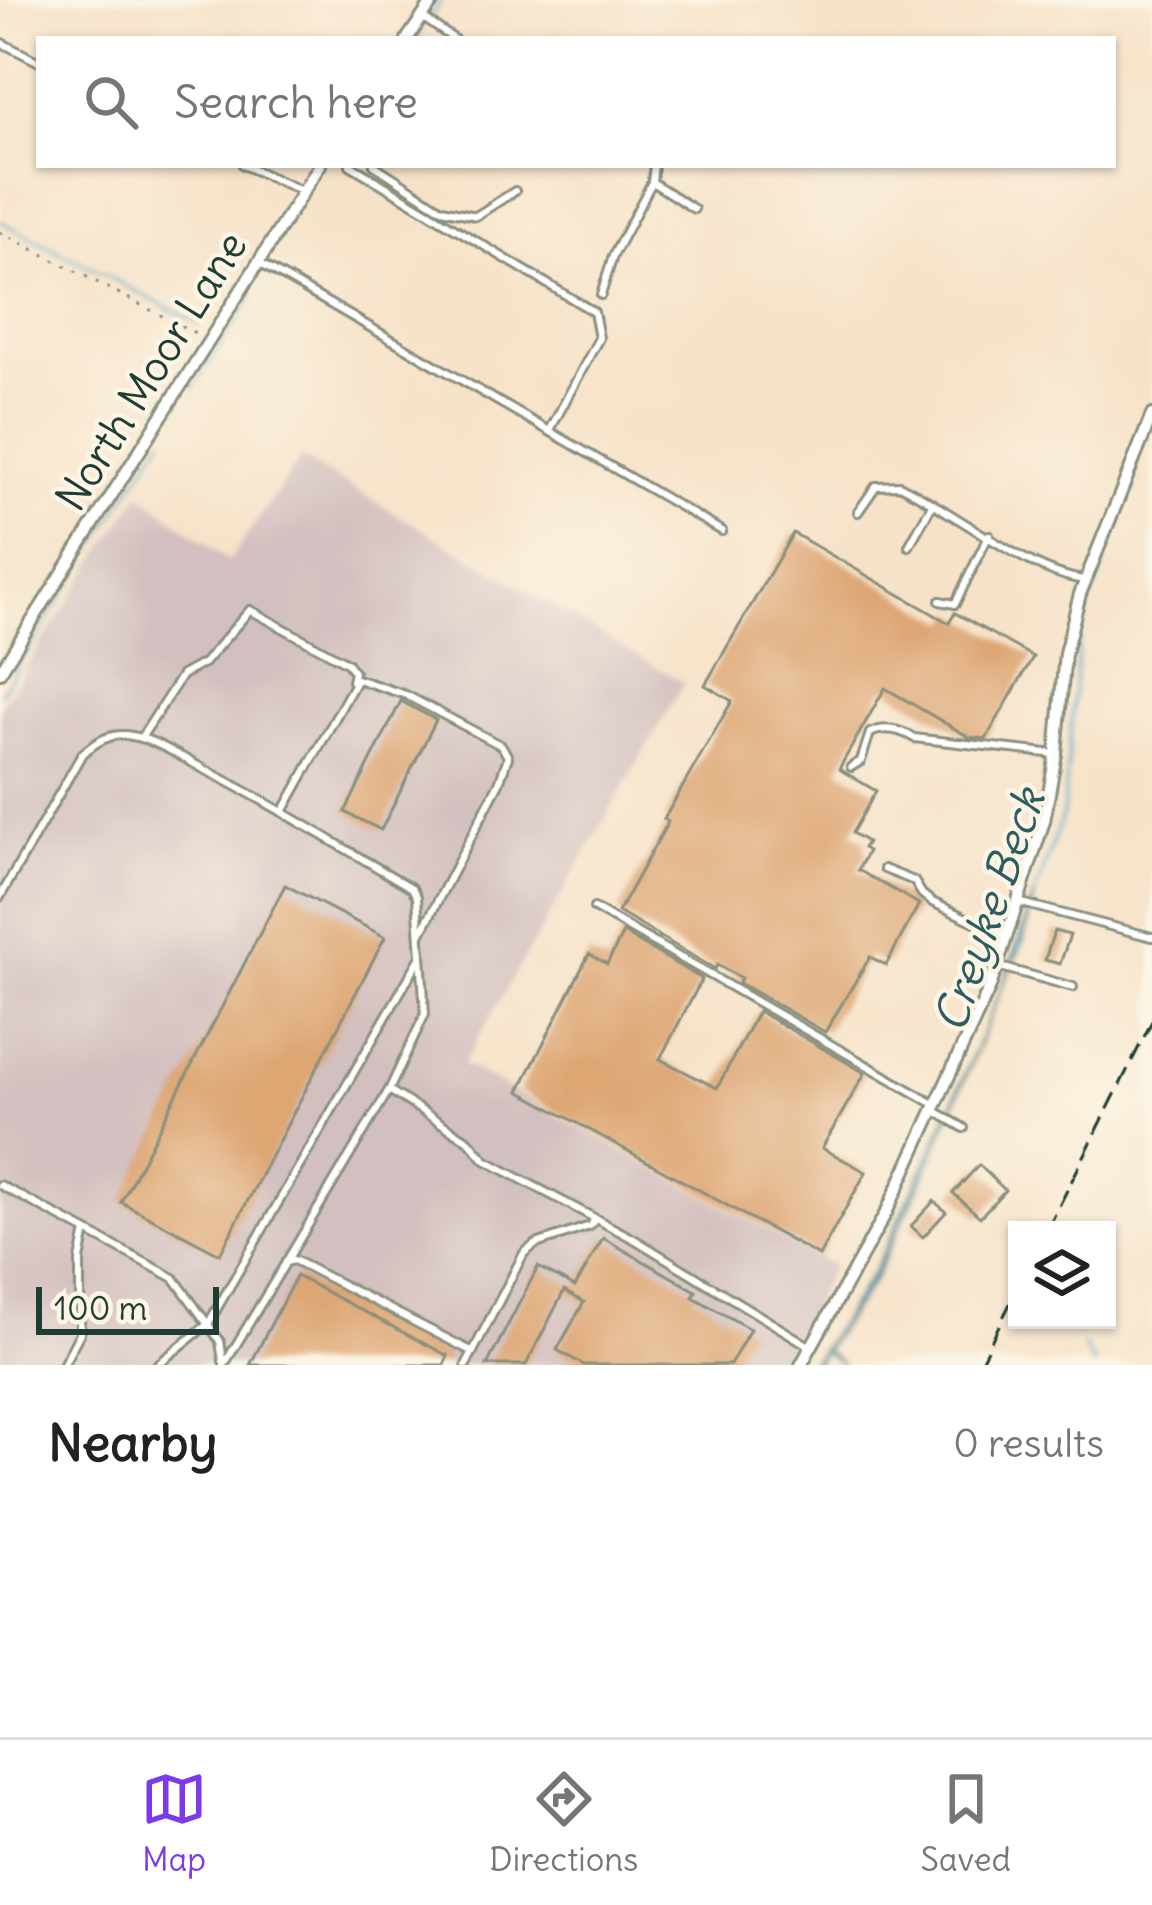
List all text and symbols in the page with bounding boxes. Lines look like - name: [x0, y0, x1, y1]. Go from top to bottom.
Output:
- search box: [36, 36, 1116, 168]
- icon: search: [78, 69, 144, 135]
- text: Search here: [174, 74, 418, 130]
- street label: North Moor Lane: [44, 222, 258, 520]
- water label: Creyke Beck: [921, 778, 1058, 1039]
- map controls: [1008, 1221, 1116, 1329]
- button: layers: [1008, 1221, 1116, 1329]
- scale bar: [36, 1281, 219, 1334]
- text: 100 m: [54, 1287, 147, 1329]
- text: Nearby: [48, 1411, 217, 1475]
- text: 0 results: [953, 1419, 1104, 1468]
- tab: Map: [141, 1766, 207, 1880]
- tab: Directions: [489, 1766, 638, 1880]
- tab: Saved: [921, 1766, 1011, 1880]

